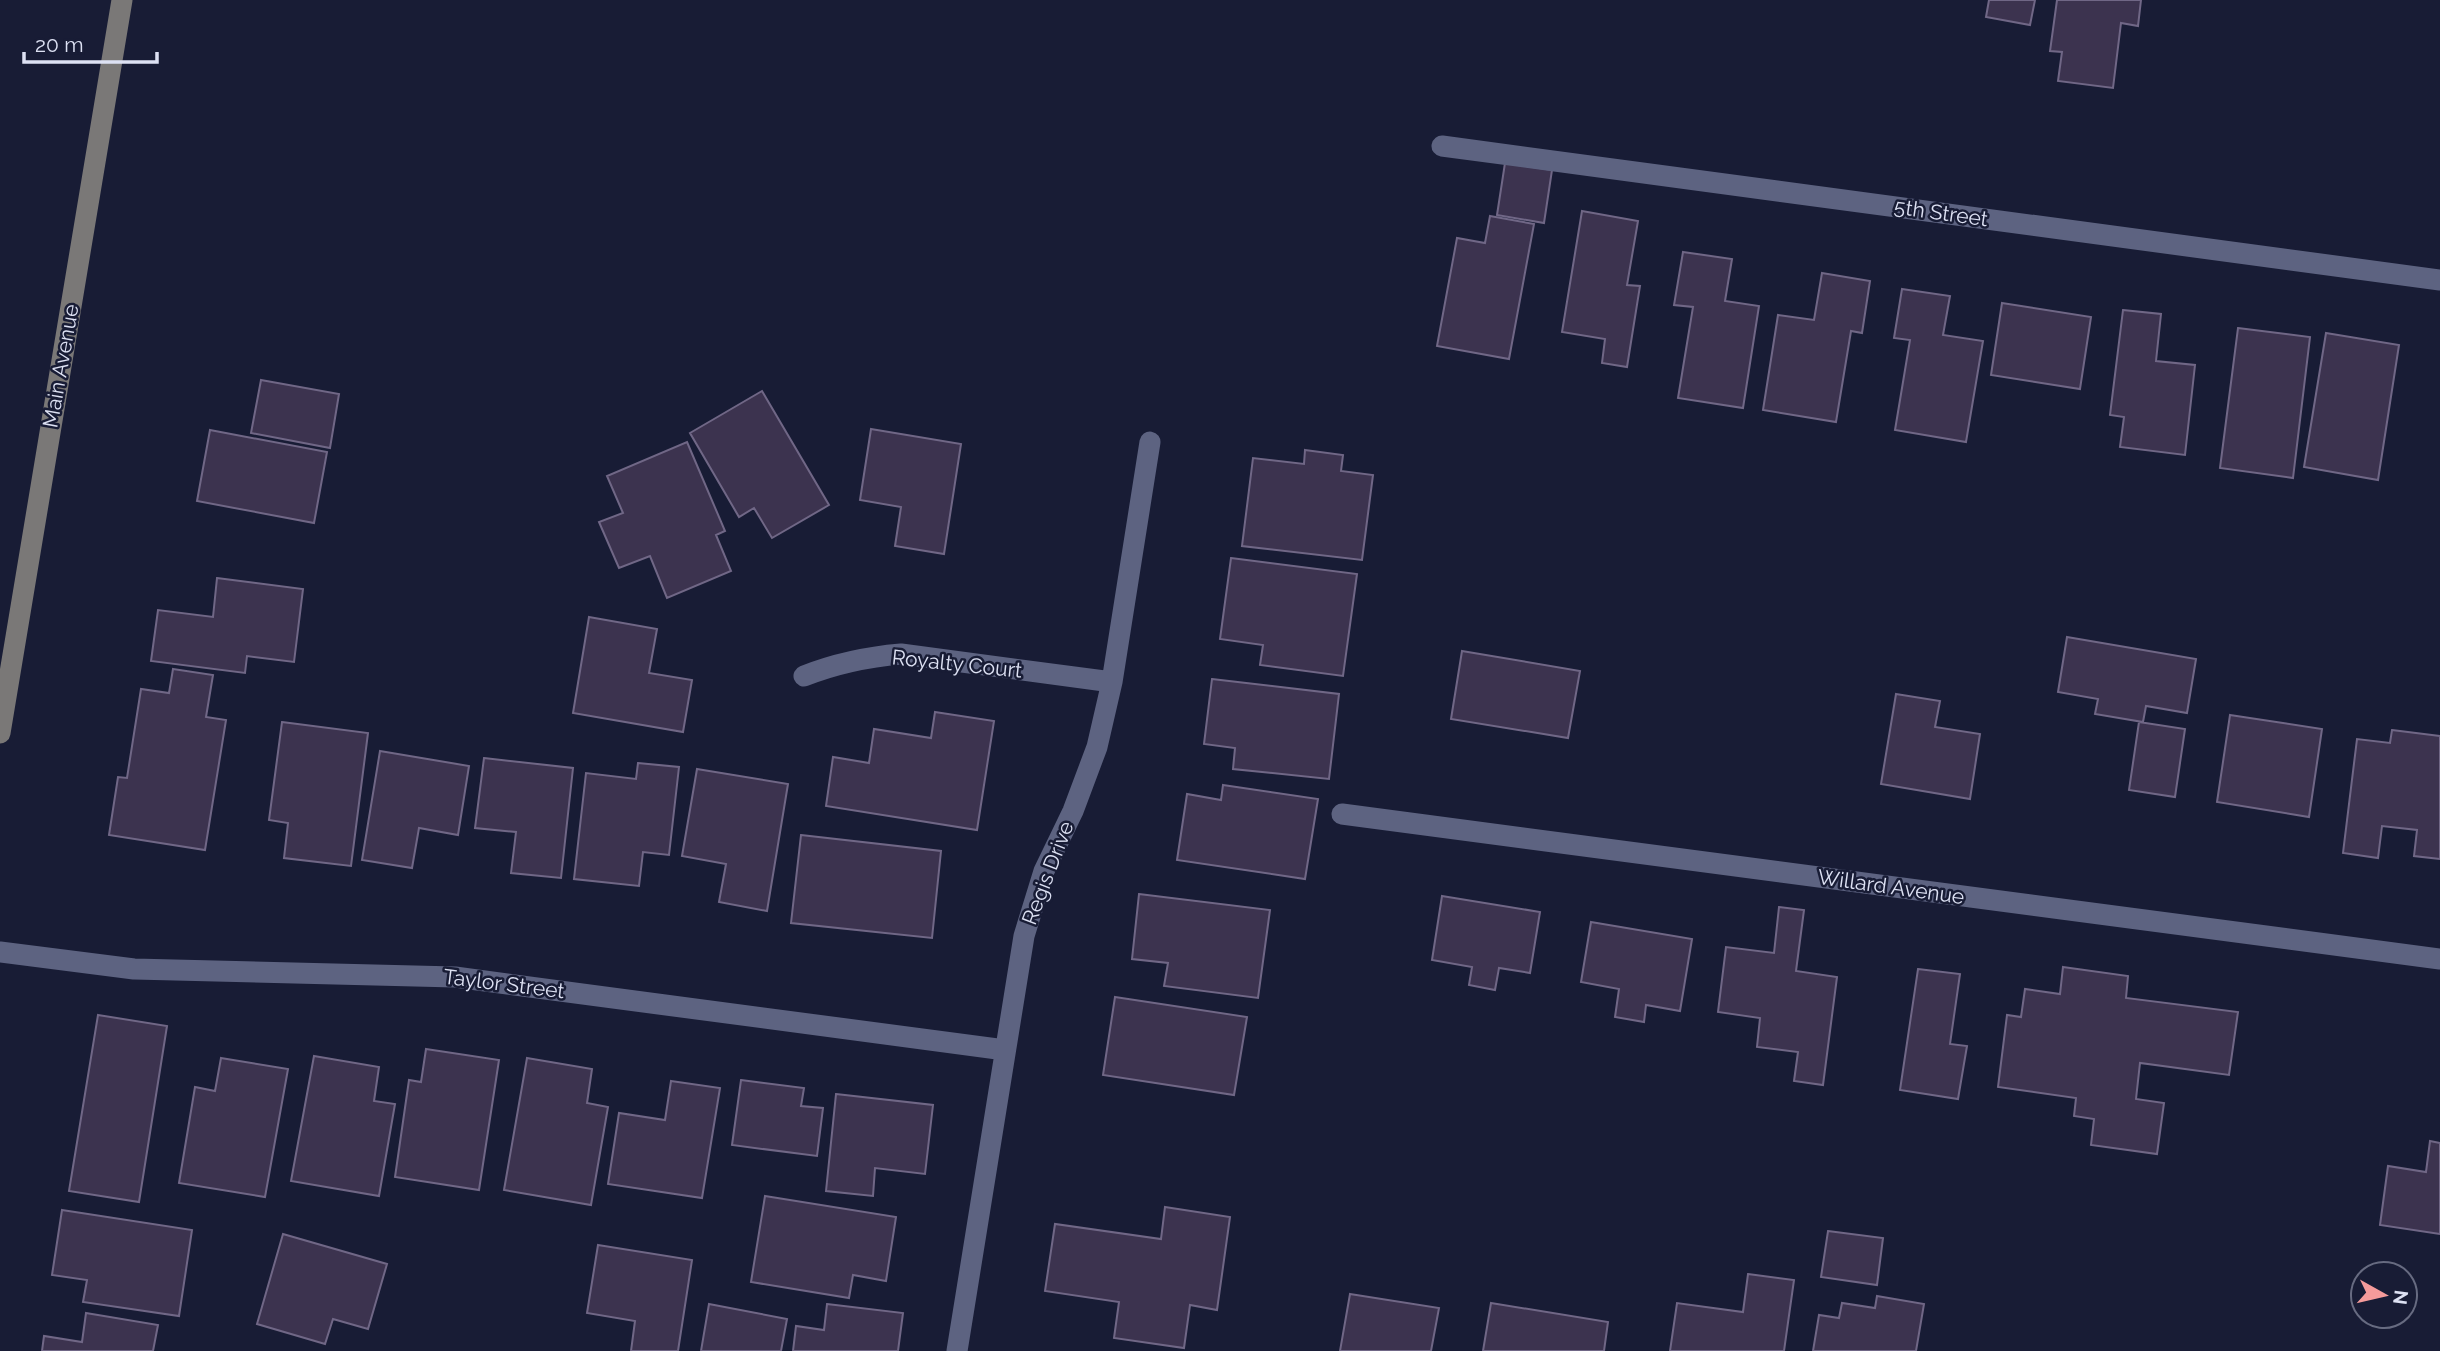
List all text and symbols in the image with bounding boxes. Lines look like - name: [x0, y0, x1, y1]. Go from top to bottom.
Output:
- scale bar: [24, 21, 158, 65]
- text: 20 m: [35, 32, 83, 57]
- street label: 5th Street: [1893, 194, 1990, 231]
- street label: Main Avenue: [37, 302, 84, 430]
- street label: Royalty Court: [891, 644, 1023, 683]
- street label: Regis Drive: [1016, 818, 1079, 928]
- street label: Willard Avenue: [1816, 864, 1966, 909]
- street label: Taylor Street: [442, 964, 566, 1003]
- north arrow: [2349, 1260, 2419, 1330]
- text: N: [2389, 1289, 2413, 1306]

